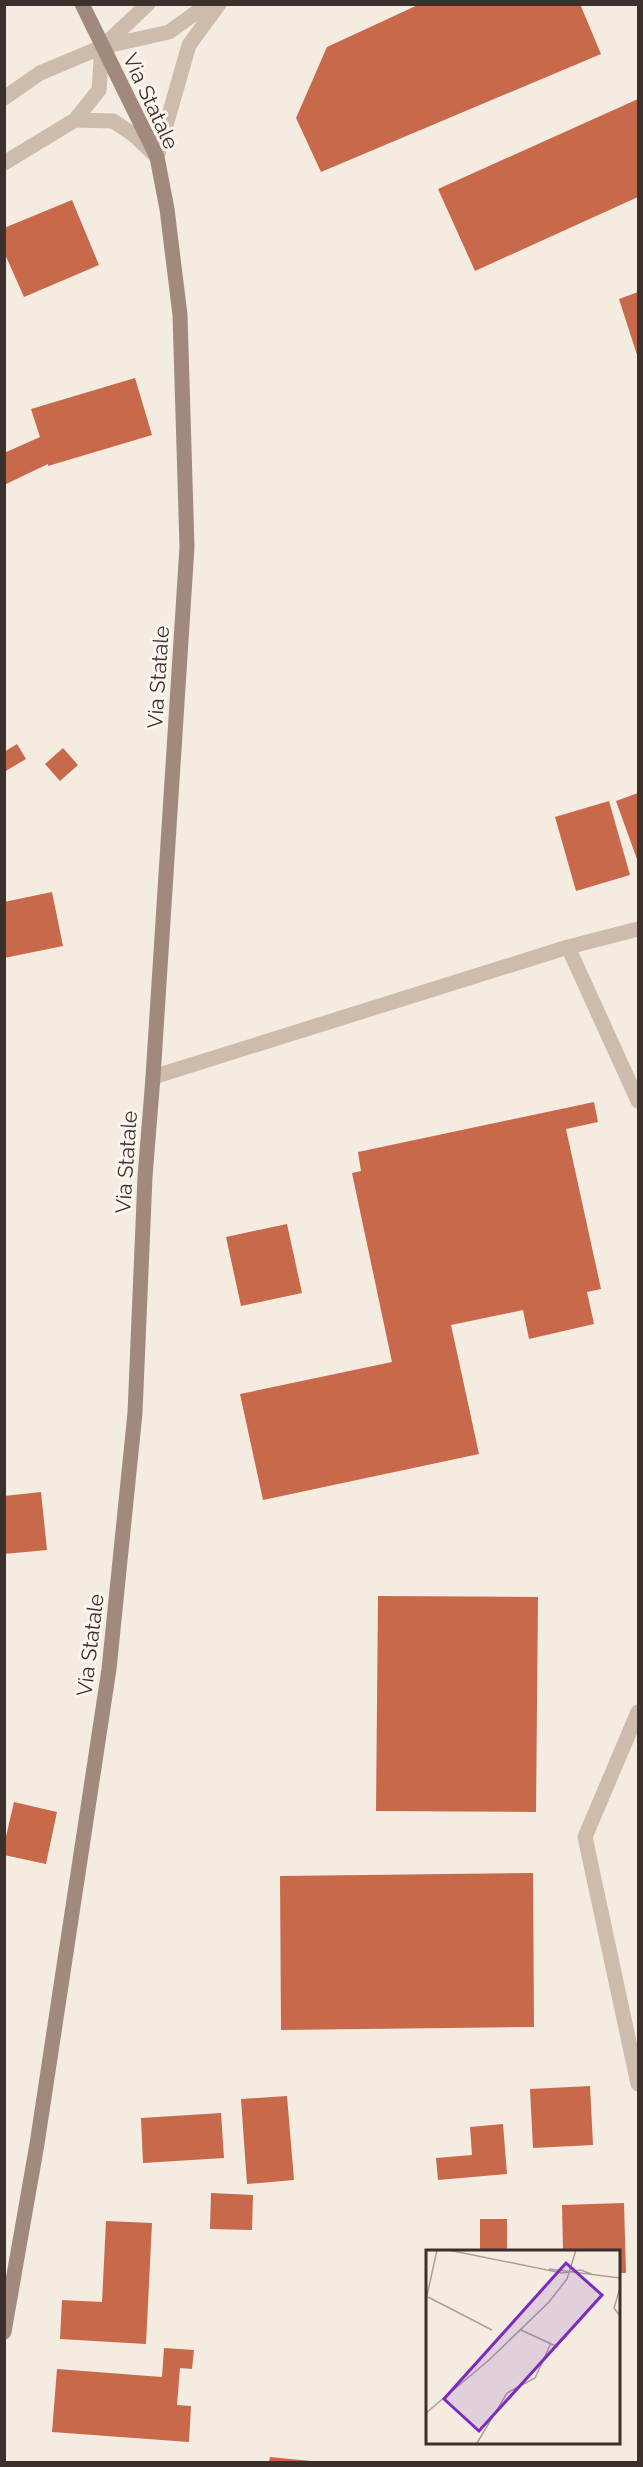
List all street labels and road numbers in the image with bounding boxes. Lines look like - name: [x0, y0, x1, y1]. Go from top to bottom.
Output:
- street label: Via Statale: [118, 49, 184, 153]
- street label: Via Statale: [142, 625, 174, 729]
- street label: Via Statale: [110, 1110, 142, 1214]
- street label: Via Statale: [71, 1592, 109, 1698]

